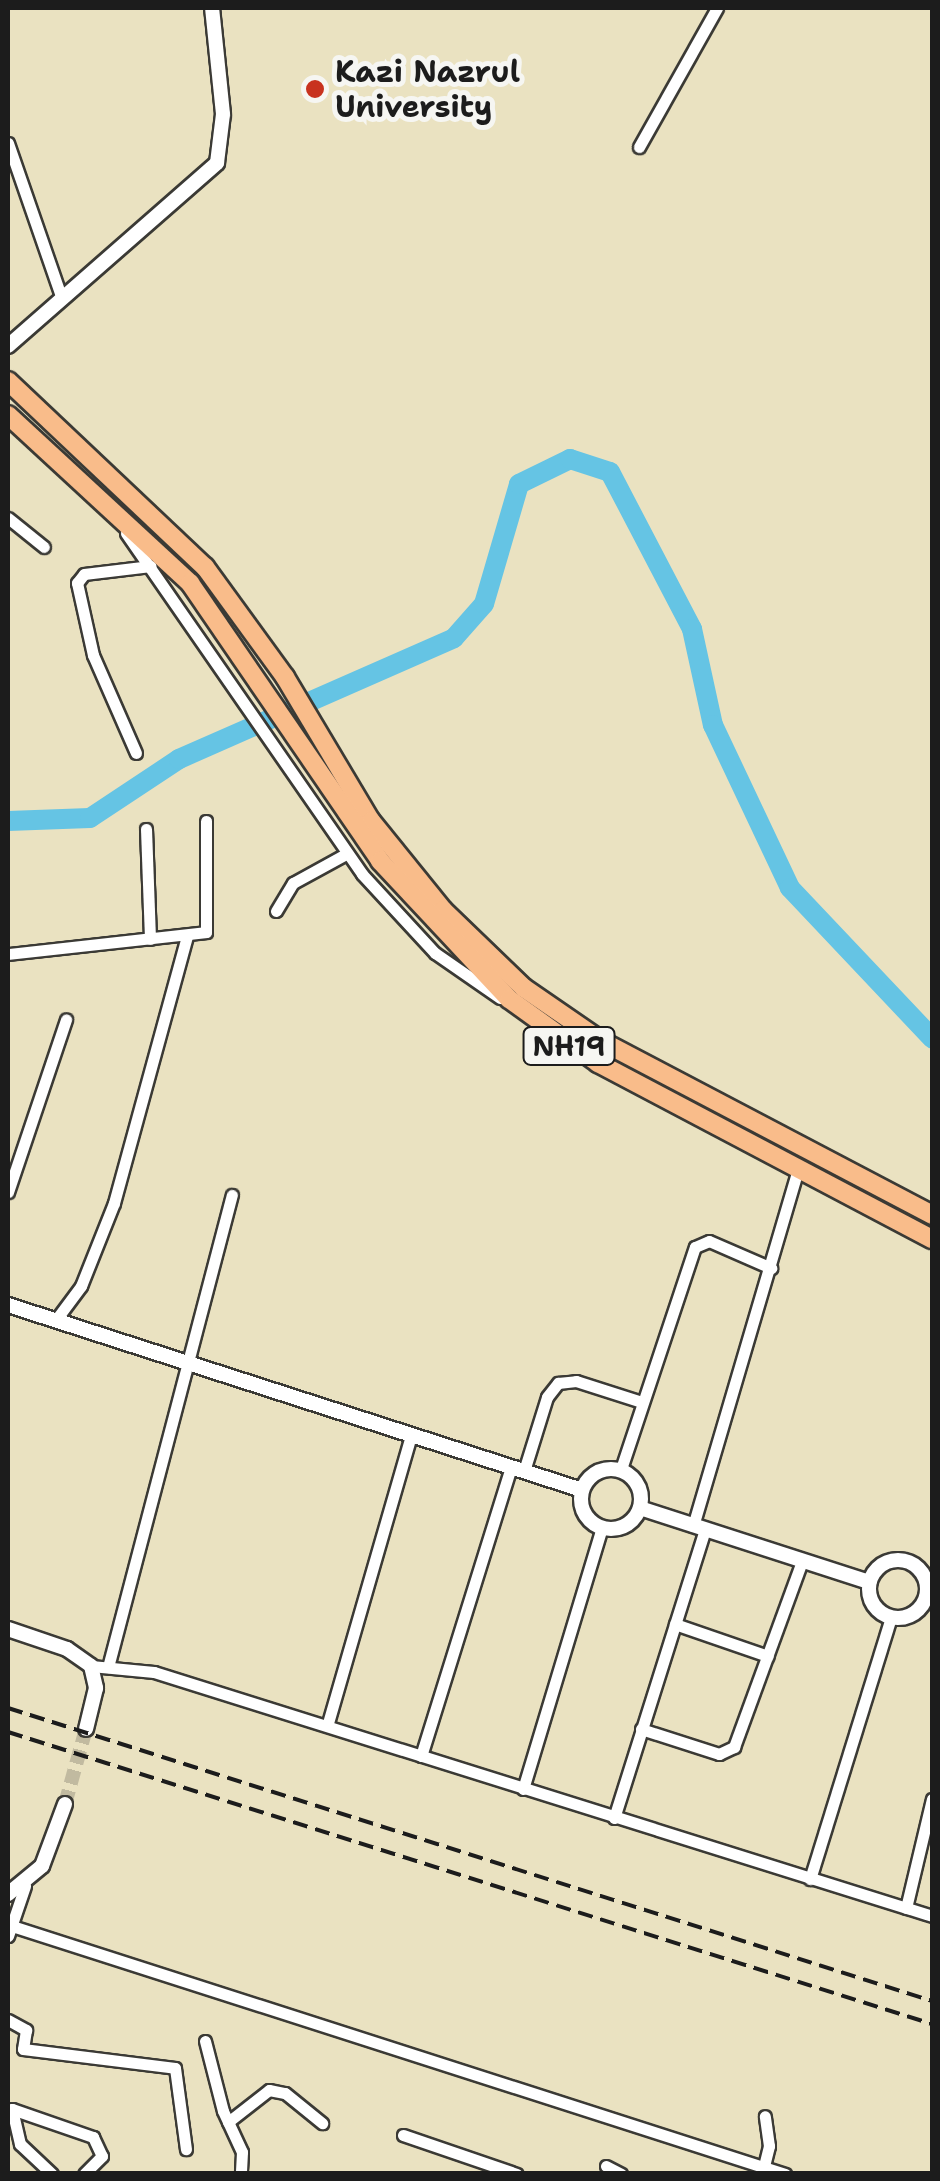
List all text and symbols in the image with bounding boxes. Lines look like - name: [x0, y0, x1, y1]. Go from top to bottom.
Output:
- place label: Kazi Nazrul University: [335, 54, 520, 124]
- marker: Kazi Nazrul University: [304, 78, 326, 100]
- road number: NH19: [522, 1023, 616, 1069]

